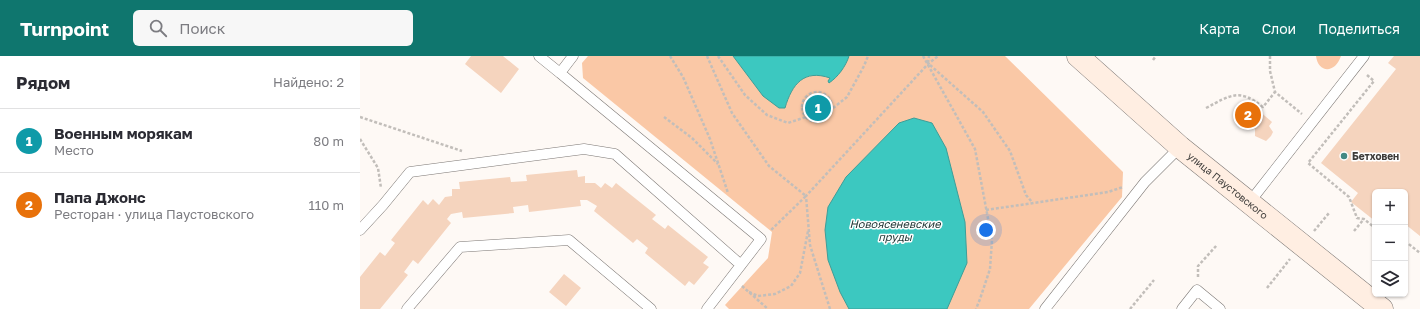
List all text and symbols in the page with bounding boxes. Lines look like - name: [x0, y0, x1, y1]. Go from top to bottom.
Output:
- search box: [133, 10, 413, 46]
- text: Turnpoint: [20, 17, 109, 40]
- icon: search: [147, 17, 169, 39]
- text: Поиск: [179, 19, 225, 37]
- text: Карта: [1199, 20, 1240, 37]
- text: Слои: [1262, 20, 1296, 37]
- text: Поделиться: [1318, 20, 1400, 37]
- text: Рядом: [16, 72, 70, 93]
- text: Найдено: 2: [273, 74, 344, 90]
- pin: 1: [805, 93, 831, 123]
- pin: 2: [1235, 100, 1261, 130]
- text: Военным морякам: [54, 124, 193, 142]
- text: 1: [26, 133, 32, 149]
- text: 80 m: [313, 133, 344, 149]
- text: Место: [54, 142, 94, 158]
- street label: улица Паустовского: [1185, 150, 1270, 221]
- place label: Бетховен: [1352, 150, 1399, 162]
- marker: Бетховен: [1339, 151, 1349, 161]
- text: Папа Джонс: [54, 188, 146, 206]
- map controls: [1372, 189, 1408, 297]
- button: +: [1372, 189, 1408, 225]
- text: 2: [25, 197, 33, 213]
- text: 110 m: [309, 197, 344, 213]
- text: Ресторан · улица Паустовского: [54, 206, 254, 222]
- water label: Новоясеневские пруды: [849, 217, 942, 244]
- your location: [976, 220, 996, 240]
- button: −: [1372, 225, 1408, 261]
- button: layers: [1372, 261, 1408, 297]

